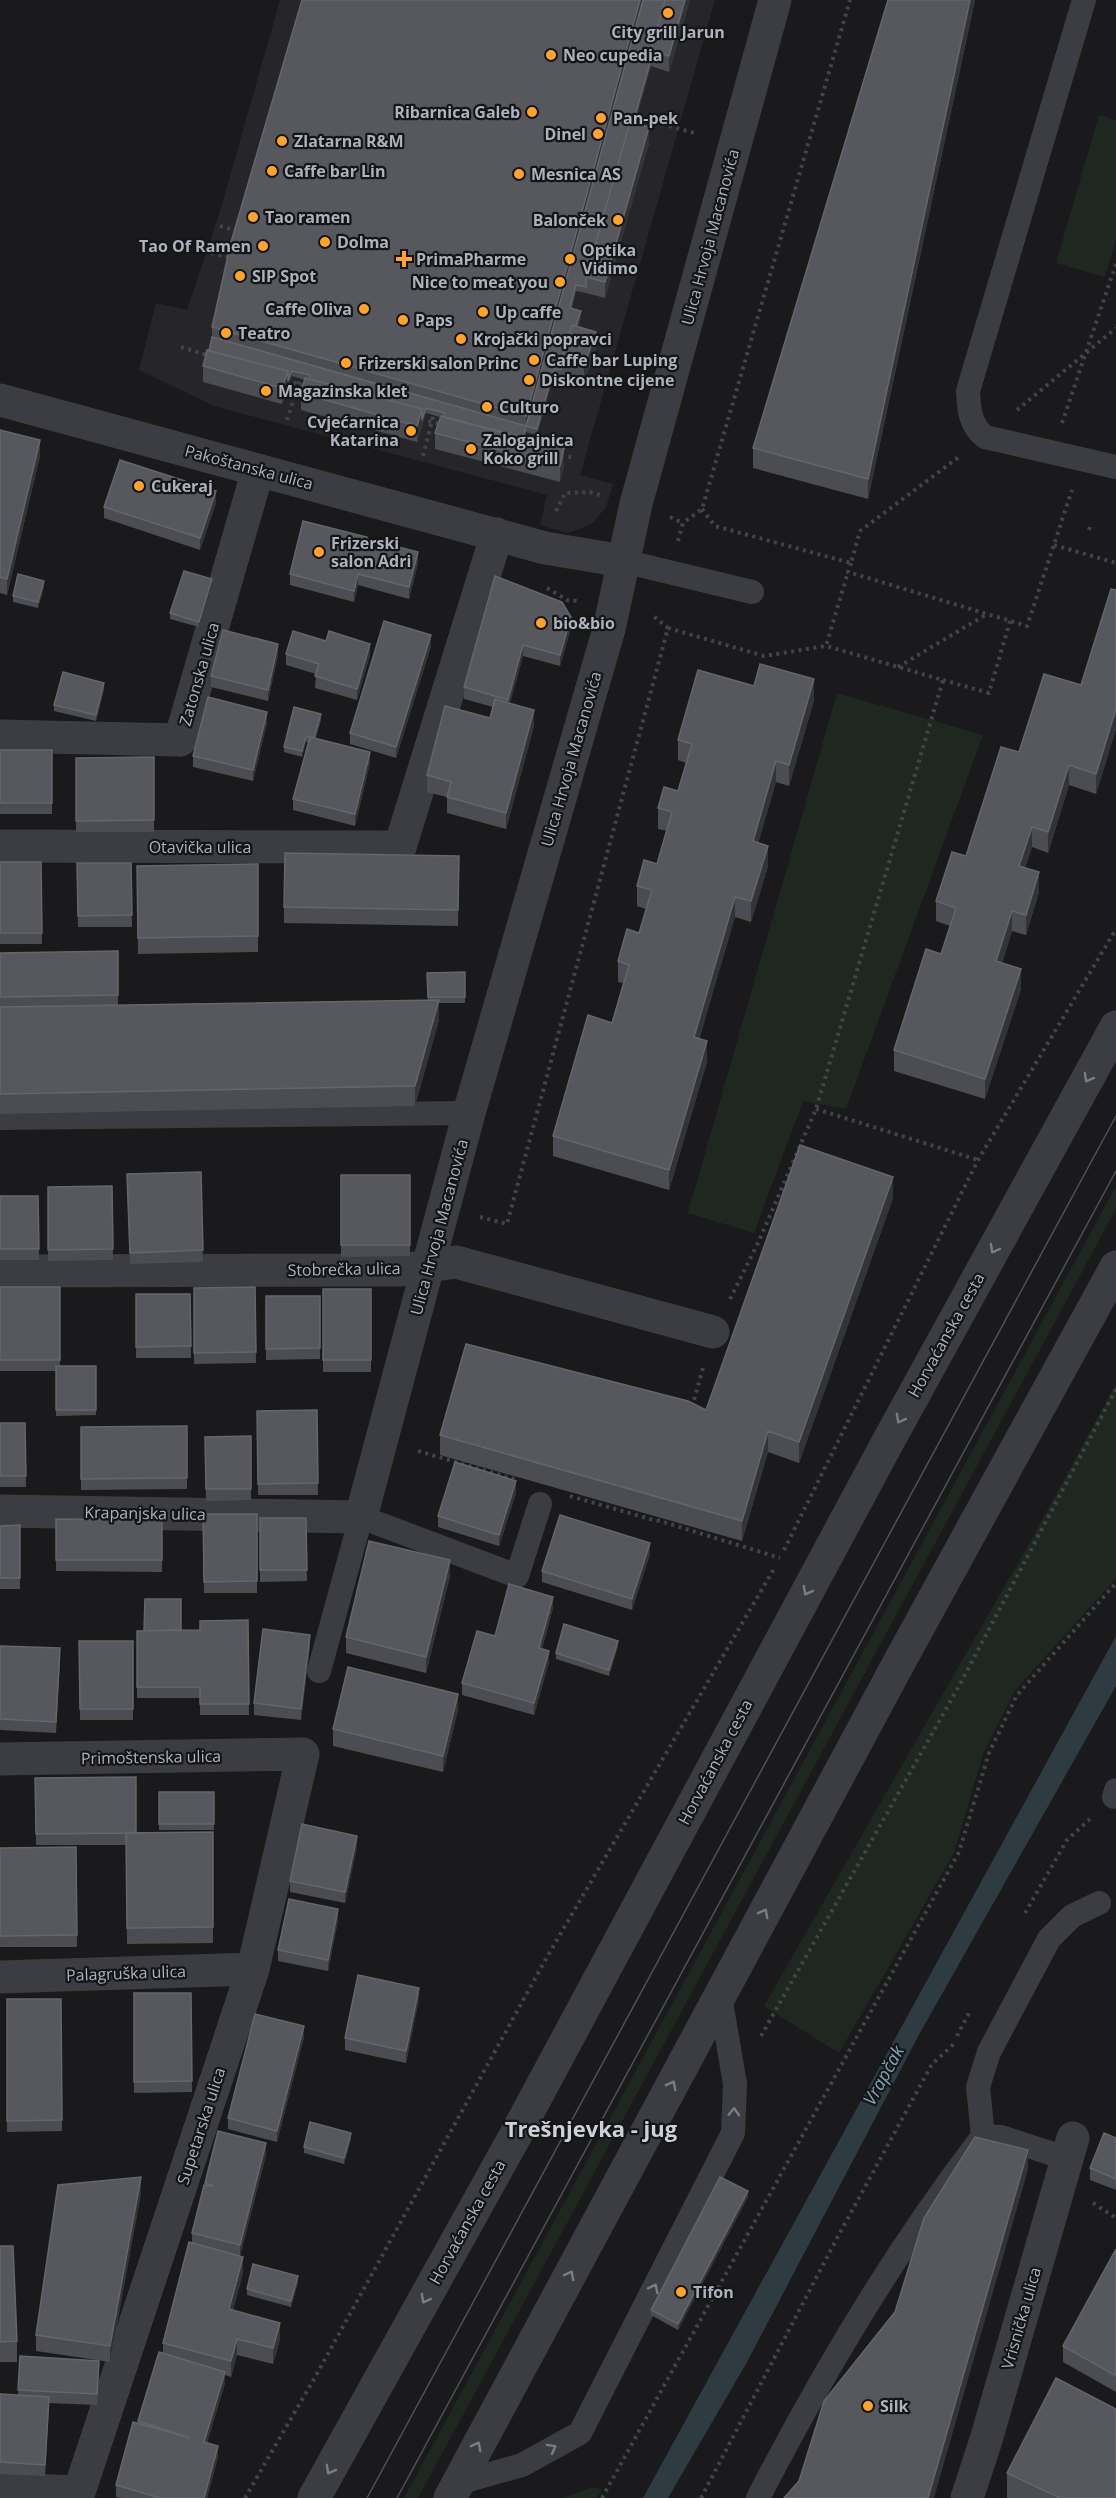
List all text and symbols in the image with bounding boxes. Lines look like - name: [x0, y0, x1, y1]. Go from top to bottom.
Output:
- marker: City grill Jarun: [661, 6, 675, 20]
- place label: City grill Jarun: [611, 21, 725, 43]
- place label: Neo cupedia: [563, 44, 663, 66]
- marker: Neo cupedia: [544, 48, 558, 62]
- place label: Ribarnica Galeb: [394, 101, 520, 123]
- marker: Ribarnica Galeb: [525, 105, 539, 119]
- place label: Pan-pek: [613, 107, 678, 129]
- marker: Pan-pek: [594, 111, 608, 125]
- place label: Dinel: [544, 123, 586, 145]
- marker: Dinel: [591, 127, 605, 141]
- place label: Zlatarna R&M: [294, 130, 404, 152]
- marker: Zlatarna R&M: [275, 134, 289, 148]
- street label: Ulica Hrvoja Macanovića: [676, 147, 744, 327]
- place label: Caffe bar Lin: [284, 160, 386, 182]
- place label: Mesnica AS: [531, 163, 621, 185]
- marker: Caffe bar Lin: [265, 164, 279, 178]
- marker: Mesnica AS: [512, 167, 526, 181]
- place label: Tao ramen: [265, 206, 351, 228]
- place label: Balonček: [533, 209, 606, 231]
- marker: Tao ramen: [246, 210, 260, 224]
- marker: Balonček: [611, 213, 625, 227]
- place label: Dolma: [337, 231, 389, 253]
- place label: Tao Of Ramen: [139, 235, 251, 257]
- marker: Dolma: [318, 235, 332, 249]
- marker: Tao Of Ramen: [256, 239, 270, 253]
- place label: Optika Vidimo: [582, 239, 638, 279]
- place label: PrimaPharme: [416, 248, 526, 270]
- marker: PrimaPharme: [397, 252, 411, 266]
- marker: Optika Vidimo: [563, 252, 577, 266]
- place label: SIP Spot: [252, 265, 316, 287]
- marker: SIP Spot: [233, 269, 247, 283]
- place label: Nice to meat you: [412, 271, 548, 293]
- marker: Nice to meat you: [553, 275, 567, 289]
- place label: Caffe Oliva: [265, 298, 352, 320]
- place label: Up caffe: [495, 301, 561, 323]
- marker: Caffe Oliva: [357, 302, 371, 316]
- marker: Up caffe: [476, 305, 490, 319]
- place label: Paps: [415, 309, 453, 331]
- marker: Paps: [396, 313, 410, 327]
- place label: Teatro: [238, 322, 291, 344]
- marker: Teatro: [219, 326, 233, 340]
- place label: Krojački popravci: [473, 328, 612, 350]
- marker: Krojački popravci: [454, 332, 468, 346]
- place label: Caffe bar Luping: [546, 349, 677, 371]
- place label: Frizerski salon Princ: [358, 352, 518, 374]
- marker: Caffe bar Luping: [527, 353, 541, 367]
- marker: Frizerski salon Princ: [339, 356, 353, 370]
- place label: Diskontne cijene: [541, 369, 675, 391]
- marker: Diskontne cijene: [522, 373, 536, 387]
- place label: Magazinska klet: [278, 380, 408, 402]
- marker: Magazinska klet: [259, 384, 273, 398]
- place label: Culturo: [499, 396, 559, 418]
- marker: Culturo: [480, 400, 494, 414]
- place label: Cvjećarnica Katarina: [307, 411, 399, 451]
- marker: Cvjećarnica Katarina: [404, 424, 418, 438]
- place label: Zalogajnica Koko grill: [483, 429, 574, 469]
- street label: Pakoštanska ulica: [182, 439, 316, 495]
- marker: Zalogajnica Koko grill: [464, 442, 478, 456]
- place label: Cukeraj: [151, 475, 213, 497]
- marker: Cukeraj: [132, 479, 146, 493]
- place label: Frizerski salon Adri: [331, 532, 411, 572]
- marker: Frizerski salon Adri: [312, 545, 326, 559]
- place label: bio&bio: [553, 612, 615, 634]
- marker: bio&bio: [534, 616, 548, 630]
- street label: Zatonska ulica: [174, 620, 224, 728]
- street label: Ulica Hrvoja Macanovića: [535, 669, 607, 849]
- street label: Otavička ulica: [149, 836, 251, 858]
- one-way arrow: [1084, 1072, 1095, 1082]
- street label: Ulica Hrvoja Macanovića: [405, 1137, 473, 1317]
- one-way arrow: [990, 1242, 1001, 1253]
- street label: Stobrečka ulica: [287, 1257, 401, 1281]
- street label: Horvaćanska cesta: [903, 1269, 989, 1401]
- one-way arrow: [896, 1413, 907, 1424]
- street label: Krapanjska ulica: [84, 1501, 206, 1525]
- one-way arrow: [803, 1585, 814, 1595]
- street label: Horvaćanska cesta: [673, 1695, 757, 1829]
- street label: Primoštenska ulica: [81, 1745, 221, 1769]
- one-way arrow: [757, 1909, 768, 1919]
- street label: Palagruška ulica: [66, 1960, 186, 1986]
- water label: Vrapčak: [857, 2040, 910, 2109]
- street label: Supetarska ulica: [172, 2065, 230, 2187]
- one-way arrow: [665, 2080, 676, 2091]
- one-way arrow: [728, 2108, 740, 2117]
- district label: Trešnjevka - jug: [505, 2113, 678, 2143]
- street label: Horvaćanska cesta: [424, 2156, 510, 2288]
- street label: Vrisnička ulica: [996, 2264, 1046, 2372]
- one-way arrow: [563, 2270, 574, 2281]
- place label: Tifon: [693, 2281, 734, 2303]
- one-way arrow: [647, 2284, 658, 2294]
- marker: Tifon: [674, 2285, 688, 2299]
- one-way arrow: [420, 2293, 432, 2303]
- place label: Silk: [880, 2395, 909, 2417]
- marker: Silk: [861, 2399, 875, 2413]
- one-way arrow: [470, 2442, 481, 2453]
- one-way arrow: [545, 2444, 556, 2455]
- one-way arrow: [326, 2463, 337, 2474]

